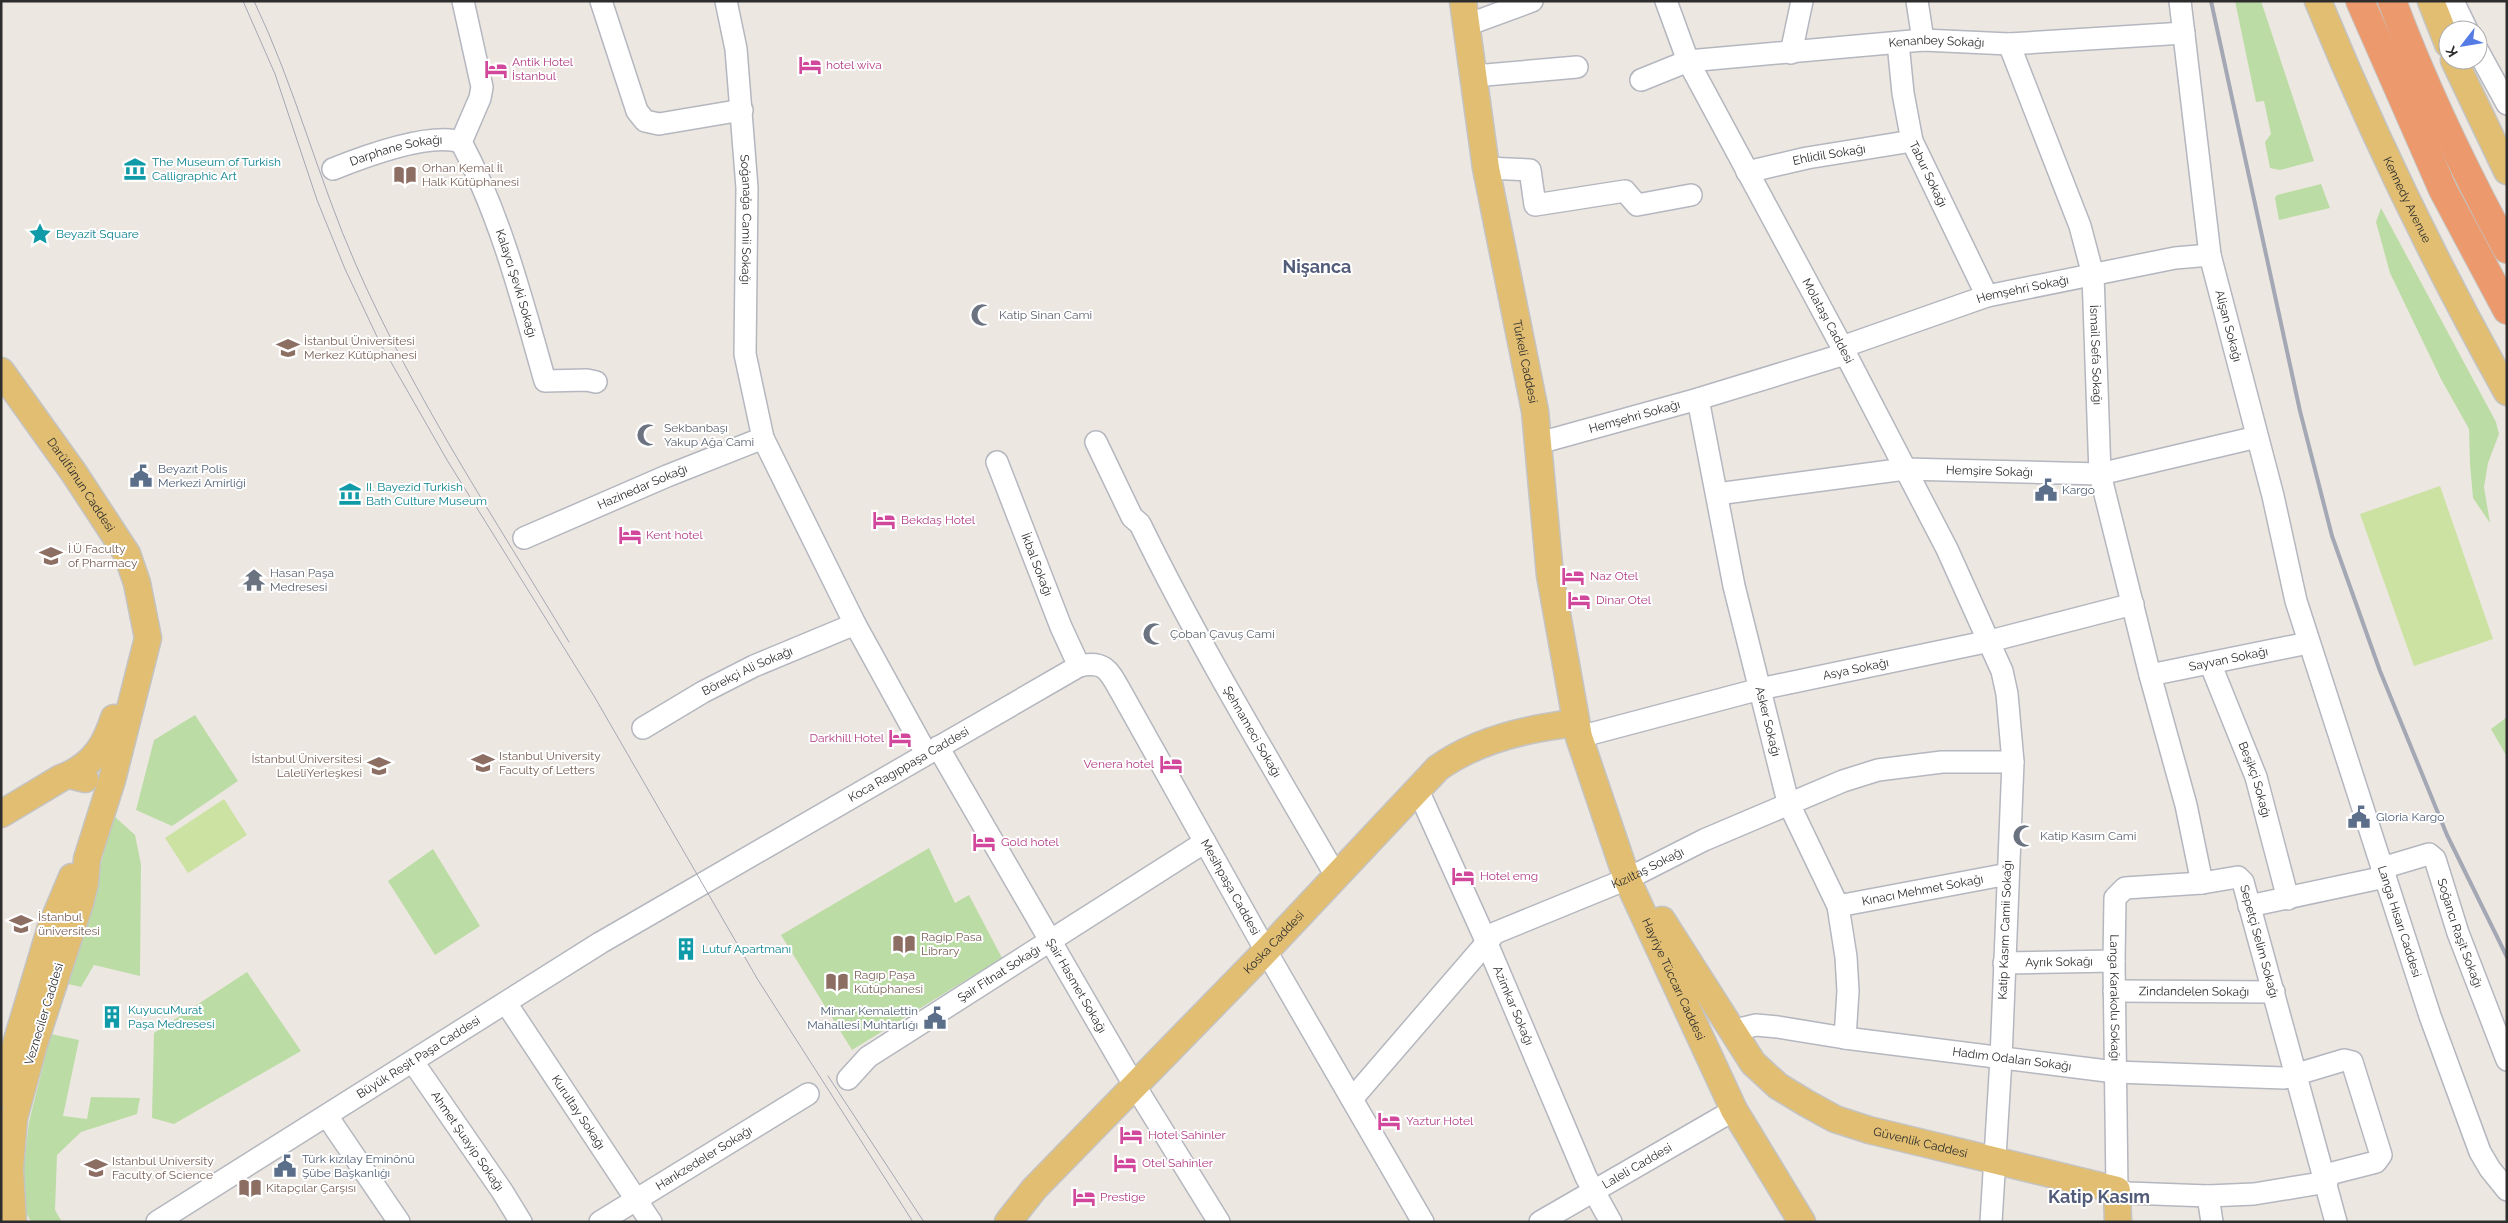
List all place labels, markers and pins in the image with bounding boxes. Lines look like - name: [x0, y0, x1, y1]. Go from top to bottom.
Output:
- hotel icon: hotel wiva: [797, 52, 823, 78]
- place label: Antik Hotel İstanbul: [512, 55, 574, 83]
- hotel icon: Antik Hotel İstanbul: [483, 56, 509, 82]
- place label: hotel wiva: [826, 58, 882, 72]
- place label: The Museum of Turkish Calligraphic Art: [152, 155, 281, 183]
- museum icon: The Museum of Turkish Calligraphic Art: [122, 156, 148, 182]
- place label: Orhan Kemal İl Halk Kütüphanesi: [422, 161, 519, 189]
- library icon: Orhan Kemal İl Halk Kütüphanesi: [392, 162, 418, 188]
- place icon: Beyazit Square: [27, 221, 53, 247]
- place label: Beyazit Square: [56, 227, 139, 241]
- mosque icon: Katip Sinan Cami: [969, 302, 995, 328]
- place label: Katip Sinan Cami: [999, 308, 1092, 322]
- place label: İstanbul Üniversitesi Merkez Kütüphanesi: [304, 334, 417, 362]
- school or university icon: İstanbul Üniversitesi Merkez Kütüphanesi: [275, 335, 301, 361]
- place label: Sekbanbaşı Yakup Ağa Cami: [664, 421, 754, 449]
- mosque icon: Sekbanbaşı Yakup Ağa Cami: [635, 422, 661, 448]
- place label: Beyazıt Polis Merkezi Amirliği: [158, 462, 246, 490]
- public building icon: Beyazıt Polis Merkezi Amirliği: [128, 463, 154, 489]
- public building icon: Kargo: [2033, 477, 2059, 503]
- place label: II. Bayezid Turkish Bath Culture Museum: [366, 480, 487, 508]
- museum icon: II. Bayezid Turkish Bath Culture Museum: [337, 481, 363, 507]
- place label: Kargo: [2062, 483, 2095, 497]
- hotel icon: Bekdaş Hotel: [871, 507, 897, 533]
- place label: Bekdaş Hotel: [901, 513, 976, 527]
- hotel icon: Kent hotel: [617, 522, 643, 548]
- place label: Kent hotel: [646, 528, 703, 542]
- place label: İ.Ü Faculty of Pharmacy: [68, 542, 138, 570]
- school or university icon: İ.Ü Faculty of Pharmacy: [38, 543, 64, 569]
- hotel icon: Naz Otel: [1560, 563, 1586, 589]
- place label: Hasan Paşa Medresesi: [270, 566, 334, 594]
- temple icon: Hasan Paşa Medresesi: [241, 567, 267, 593]
- place label: Naz Otel: [1590, 569, 1639, 583]
- hotel icon: Dinar Otel: [1566, 587, 1592, 613]
- place label: Dinar Otel: [1596, 593, 1652, 607]
- mosque icon: Çoban Çavuş Cami: [1141, 621, 1167, 647]
- place label: Çoban Çavuş Cami: [1170, 627, 1275, 641]
- hotel icon: Darkhill Hotel: [887, 725, 913, 751]
- place label: Darkhill Hotel: [809, 731, 885, 745]
- place label: Istanbul University Faculty of Letters: [499, 749, 601, 777]
- school or university icon: Istanbul University Faculty of Letters: [470, 750, 496, 776]
- hotel icon: Venera hotel: [1158, 751, 1184, 777]
- place label: İstanbul Üniversitesi LaleliYerleşkesi: [251, 752, 362, 780]
- school or university icon: İstanbul Üniversitesi LaleliYerleşkesi: [366, 753, 392, 779]
- place label: Venera hotel: [1084, 757, 1155, 771]
- public building icon: Gloria Kargo: [2346, 804, 2372, 830]
- place label: Gloria Kargo: [2376, 810, 2444, 824]
- mosque icon: Katip Kasım Cami: [2011, 823, 2037, 849]
- hotel icon: Gold hotel: [971, 829, 997, 855]
- place label: Katip Kasım Cami: [2040, 829, 2136, 843]
- place label: Gold hotel: [1001, 835, 1060, 849]
- hotel icon: Hotel emg: [1450, 863, 1476, 889]
- place label: Hotel emg: [1480, 869, 1538, 883]
- place label: İstanbul üniversitesi: [38, 910, 100, 938]
- school or university icon: İstanbul üniversitesi: [8, 911, 34, 937]
- place label: Ragip Pasa Library: [921, 930, 982, 958]
- library icon: Ragip Pasa Library: [891, 931, 917, 957]
- building icon: Lutuf Apartmanı: [673, 936, 699, 962]
- place label: Lutuf Apartmanı: [702, 942, 791, 956]
- place label: Ragıp Paşa Kütüphanesi: [854, 968, 923, 996]
- library icon: Ragıp Paşa Kütüphanesi: [824, 969, 850, 995]
- place label: KuyucuMurat Paşa Medresesi: [128, 1003, 215, 1031]
- building icon: KuyucuMurat Paşa Medresesi: [99, 1004, 125, 1030]
- place label: Mimar Kemalettin Mahallesi Muhtarlığı: [807, 1004, 918, 1032]
- public building icon: Mimar Kemalettin Mahallesi Muhtarlığı: [922, 1005, 948, 1031]
- hotel icon: Yaztur Hotel: [1376, 1108, 1402, 1134]
- place label: Yaztur Hotel: [1406, 1114, 1474, 1128]
- hotel icon: Hotel Sahinler: [1118, 1122, 1144, 1148]
- place label: Hotel Sahinler: [1148, 1128, 1226, 1142]
- hotel icon: Otel Sahinler: [1112, 1150, 1138, 1176]
- place label: Türk kızılay Eminönü Şübe Başkanlığı: [302, 1152, 415, 1180]
- public building icon: Türk kızılay Eminönü Şübe Başkanlığı: [272, 1153, 298, 1179]
- place label: Istanbul University Faculty of Science: [112, 1154, 214, 1182]
- school or university icon: Istanbul University Faculty of Science: [83, 1155, 109, 1181]
- place label: Otel Sahinler: [1142, 1156, 1214, 1170]
- library icon: Kitapçılar Çarşısı: [237, 1175, 263, 1201]
- place label: Kitapçılar Çarşısı: [266, 1181, 356, 1195]
- hotel icon: Prestige: [1071, 1184, 1097, 1210]
- place label: Prestige: [1100, 1190, 1145, 1204]

